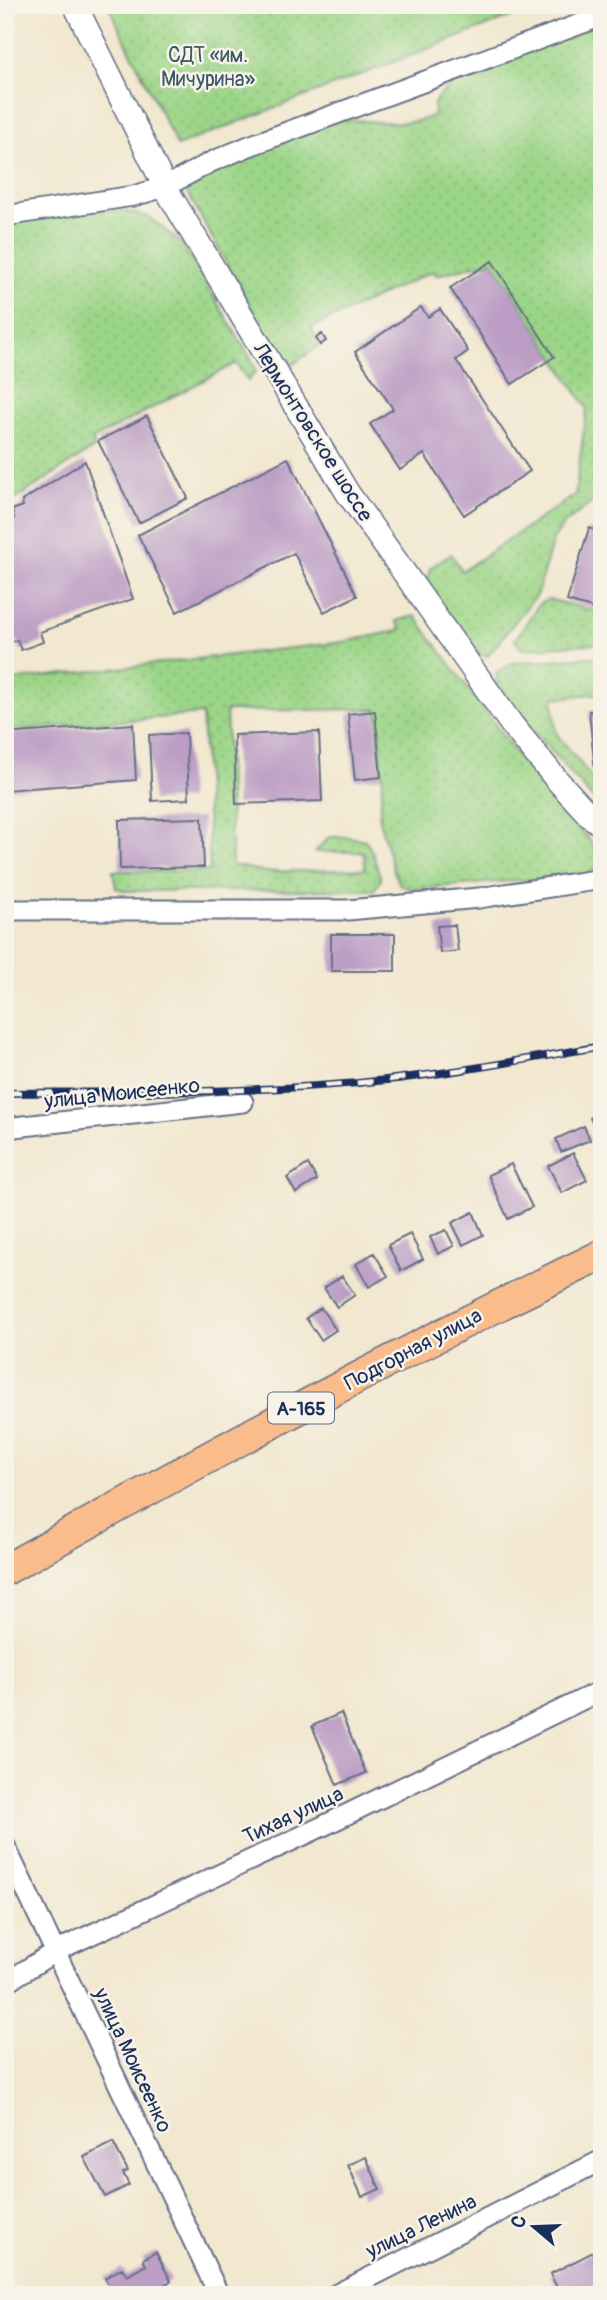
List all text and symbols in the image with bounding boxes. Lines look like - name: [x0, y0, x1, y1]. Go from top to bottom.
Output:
- park label: СДТ «им. Мичурина»: [161, 42, 255, 93]
- street label: Лермонтовское шоссе: [246, 337, 379, 527]
- street label: улица Моисеенко: [42, 1072, 201, 1115]
- street label: Подгорная улица: [340, 1302, 487, 1397]
- road number: А-165: [268, 1392, 334, 1424]
- street label: Тихая улица: [239, 1780, 348, 1851]
- street label: улица Моисеенко: [87, 1983, 178, 2137]
- street label: улица Ленина: [361, 2188, 481, 2265]
- north arrow: [498, 2192, 568, 2262]
- text: С: [506, 2212, 532, 2231]

